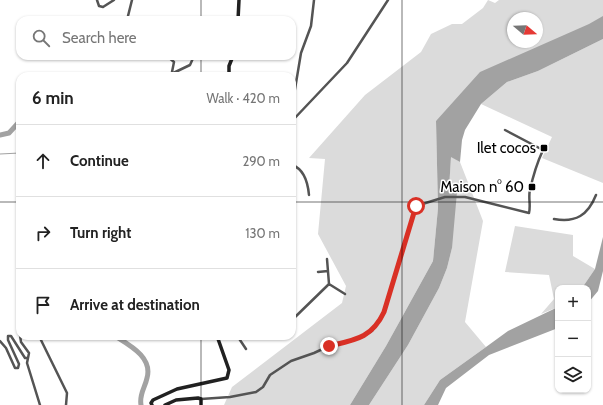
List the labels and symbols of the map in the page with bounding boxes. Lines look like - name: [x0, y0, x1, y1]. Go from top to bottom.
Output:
- north arrow: [507, 12, 543, 48]
- place label: Ilet cocos: [477, 139, 536, 157]
- marker: Ilet cocos: [539, 143, 549, 153]
- place label: Maison n° 60: [440, 178, 524, 196]
- marker: Maison n° 60: [527, 182, 537, 192]
- route start: [407, 197, 425, 215]
- route end: [320, 337, 338, 355]

